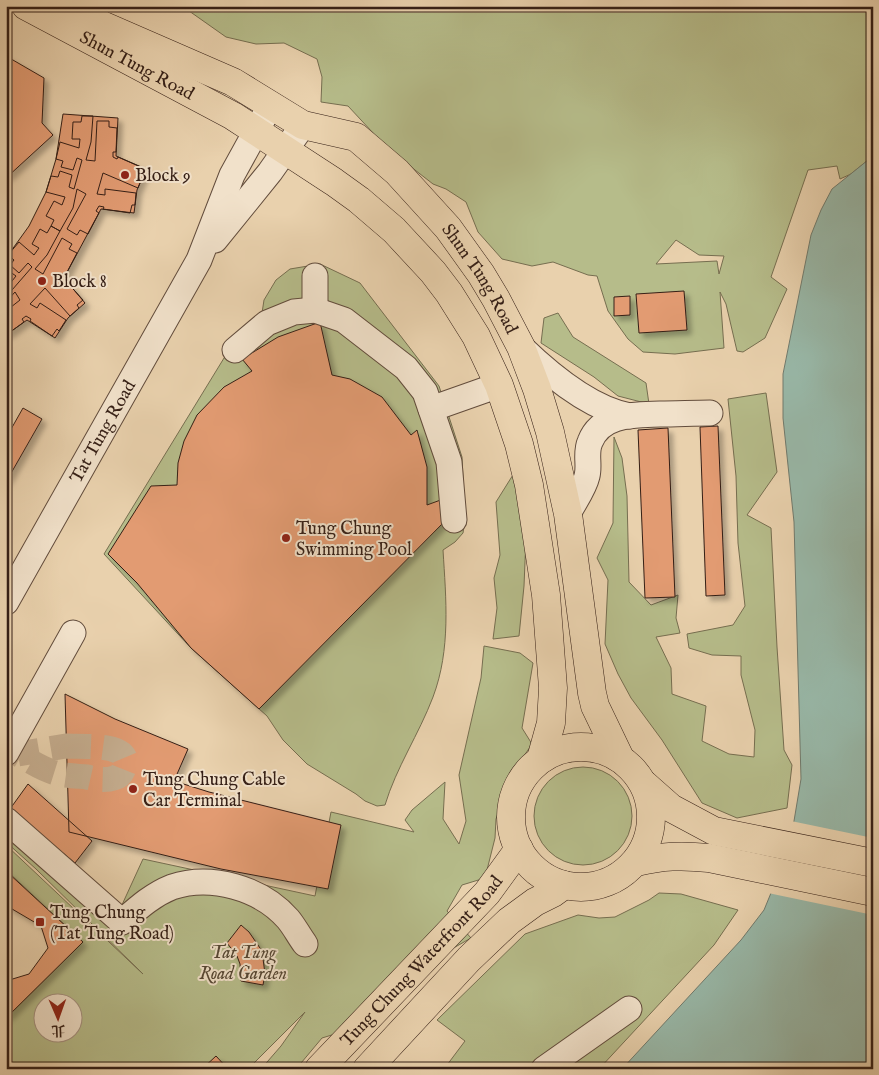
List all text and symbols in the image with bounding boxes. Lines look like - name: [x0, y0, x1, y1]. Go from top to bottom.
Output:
- street label: Shun Tung Road: [75, 27, 198, 106]
- place label: Block 9: [135, 165, 191, 188]
- marker: Block 9: [119, 169, 131, 181]
- street label: Shun Tung Road: [436, 220, 522, 339]
- place label: Block 8: [52, 271, 107, 294]
- marker: Block 8: [36, 275, 48, 287]
- street label: Tat Tung Road: [65, 376, 142, 488]
- place label: Tung Chung Swimming Pool: [296, 518, 412, 562]
- marker: Tung Chung Swimming Pool: [280, 532, 292, 544]
- place label: Tung Chung Cable Car Terminal: [143, 769, 285, 813]
- marker: Tung Chung Cable Car Terminal: [127, 783, 139, 795]
- street label: Tung Chung Waterfront Road: [336, 871, 509, 1052]
- place label: Tung Chung (Tat Tung Road): [50, 902, 174, 946]
- marker: Tung Chung (Tat Tung Road): [34, 916, 46, 928]
- park label: Tat Tung Road Garden: [199, 942, 287, 986]
- north arrow: [32, 992, 82, 1042]
- text: 北: [51, 1021, 66, 1039]

